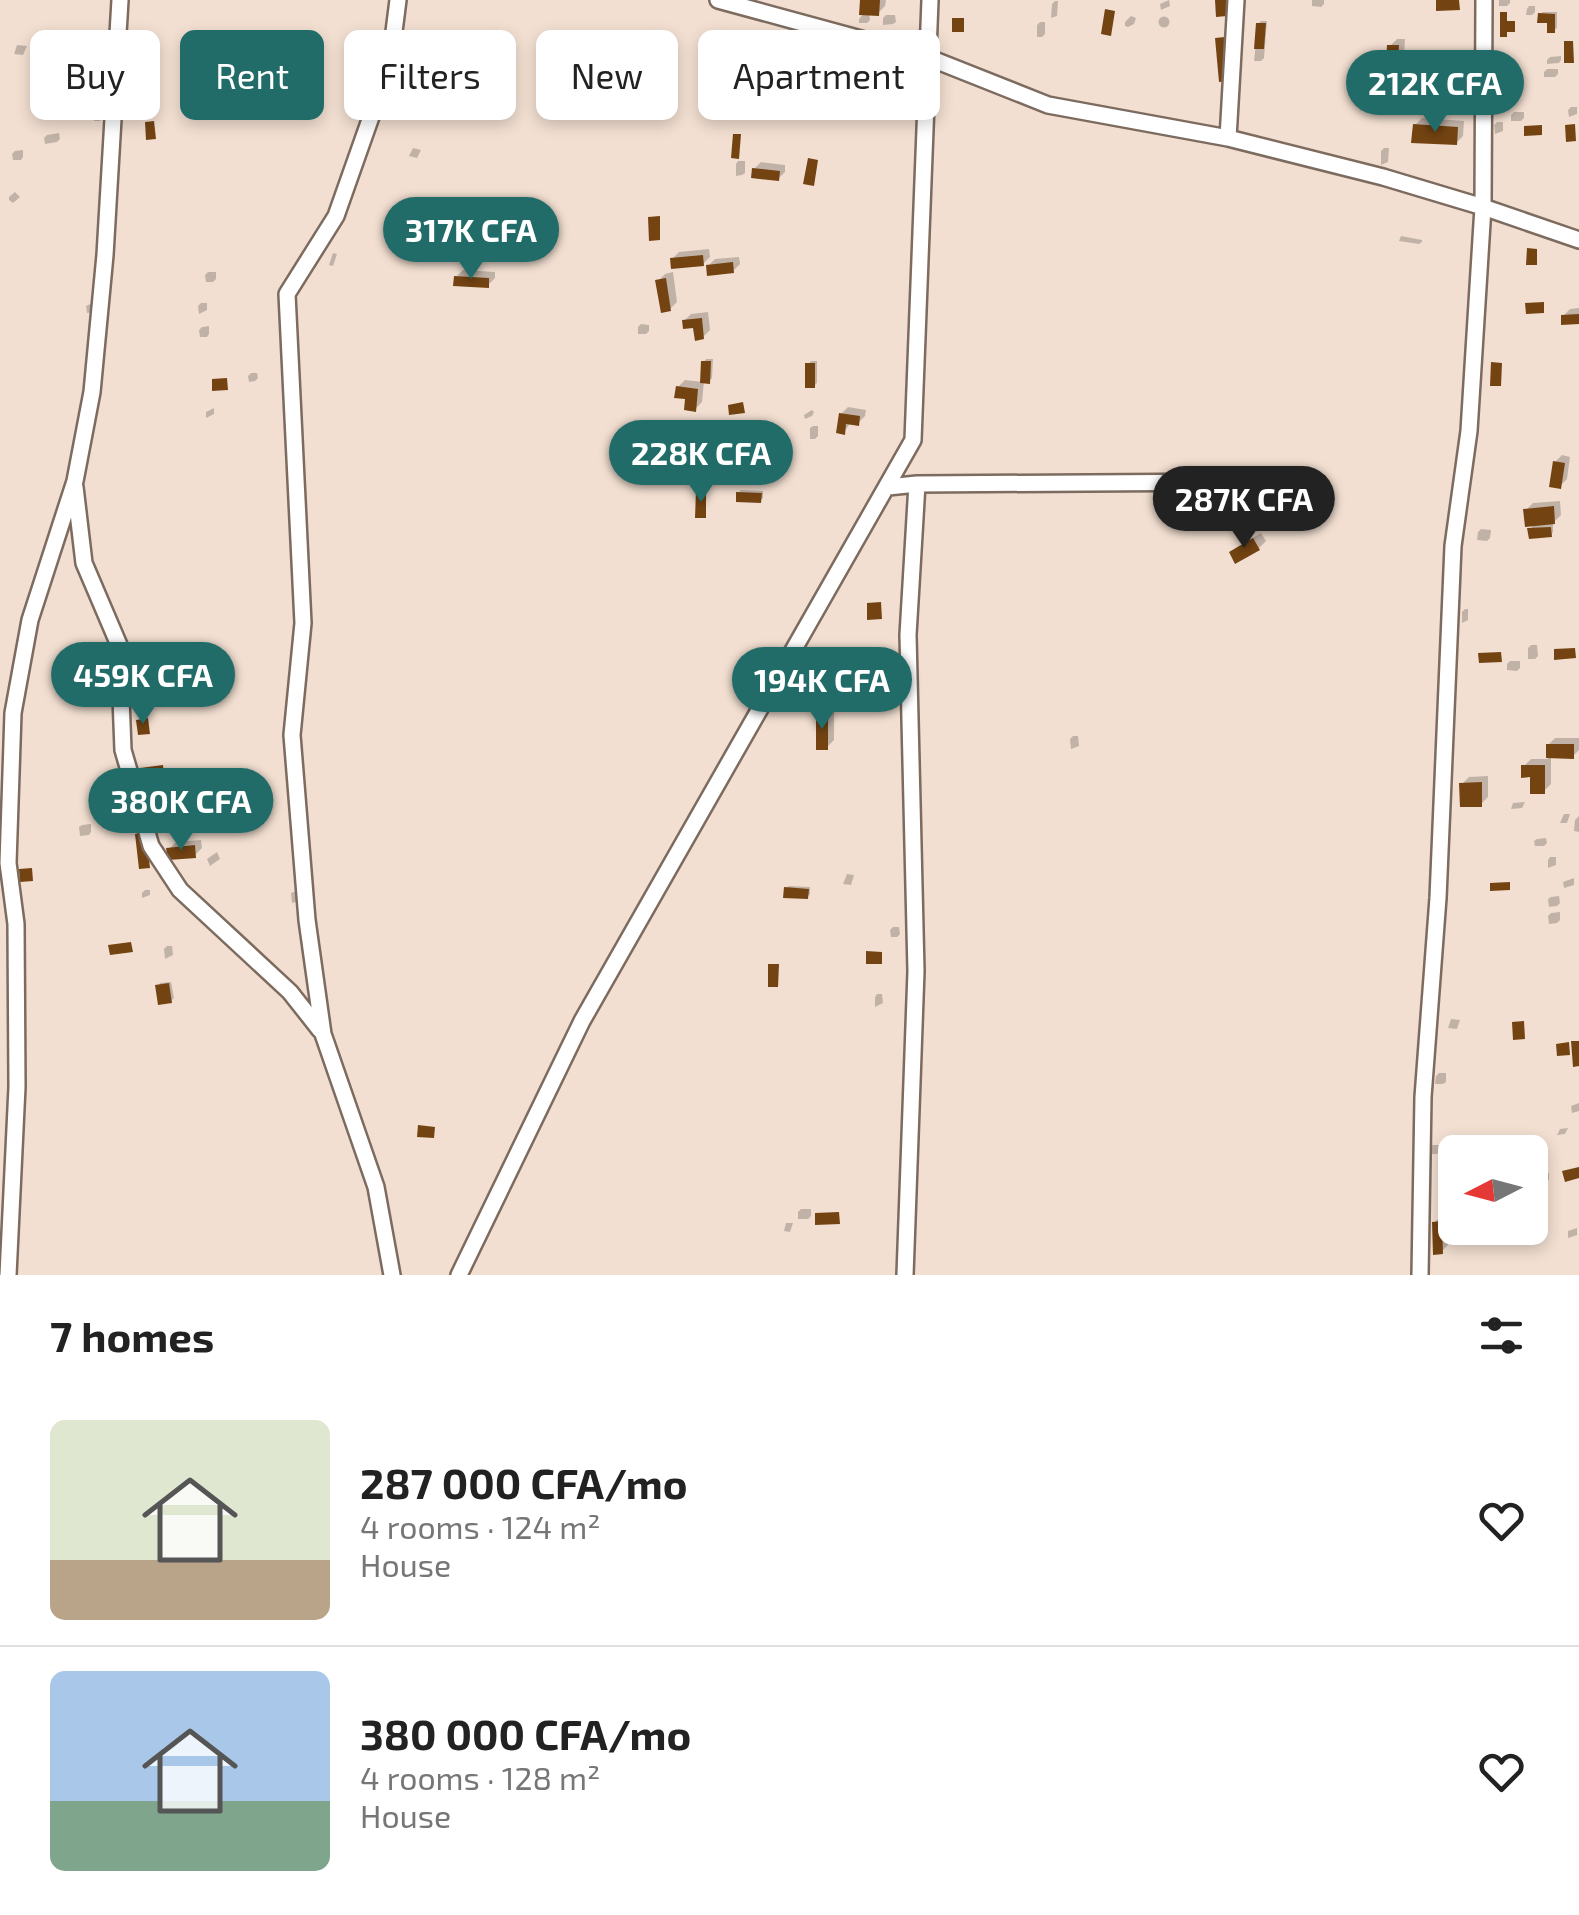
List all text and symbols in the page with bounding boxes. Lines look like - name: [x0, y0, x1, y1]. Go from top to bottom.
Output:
- chip: Buy: [30, 30, 160, 120]
- chip: Rent: [180, 30, 324, 120]
- chip: Filters: [344, 30, 516, 120]
- chip: New: [536, 30, 678, 120]
- chip: Apartment: [698, 30, 940, 120]
- pin: 212K CFA: [1332, 50, 1538, 135]
- text: 212K CFA: [1368, 63, 1502, 101]
- pin: 317K CFA: [368, 197, 574, 282]
- text: 317K CFA: [405, 210, 537, 248]
- pin: 228K CFA: [598, 420, 804, 505]
- text: 228K CFA: [631, 433, 771, 471]
- pin: 287K CFA: [1141, 466, 1347, 551]
- text: 287K CFA: [1175, 479, 1313, 517]
- pin: 459K CFA: [40, 642, 246, 727]
- pin: 194K CFA: [719, 647, 925, 732]
- text: 459K CFA: [73, 655, 213, 693]
- text: 194K CFA: [754, 660, 890, 698]
- pin: 380K CFA: [78, 768, 284, 853]
- text: 380K CFA: [110, 781, 252, 819]
- north arrow: [1438, 1135, 1548, 1245]
- map controls: [1438, 1135, 1548, 1245]
- icon: filters: [1474, 1308, 1529, 1363]
- text: 7 homes: [50, 1310, 214, 1360]
- text: 287 000 CFA/mo: [360, 1457, 688, 1507]
- icon: home: [130, 1460, 250, 1580]
- icon: heart: [1474, 1493, 1529, 1548]
- text: 4 rooms · 124 m²: [360, 1507, 601, 1545]
- text: House: [360, 1545, 451, 1583]
- text: 380 000 CFA/mo: [360, 1708, 691, 1758]
- icon: home: [130, 1711, 250, 1831]
- icon: heart: [1474, 1744, 1529, 1799]
- text: 4 rooms · 128 m²: [360, 1758, 600, 1796]
- text: House: [360, 1796, 451, 1834]

